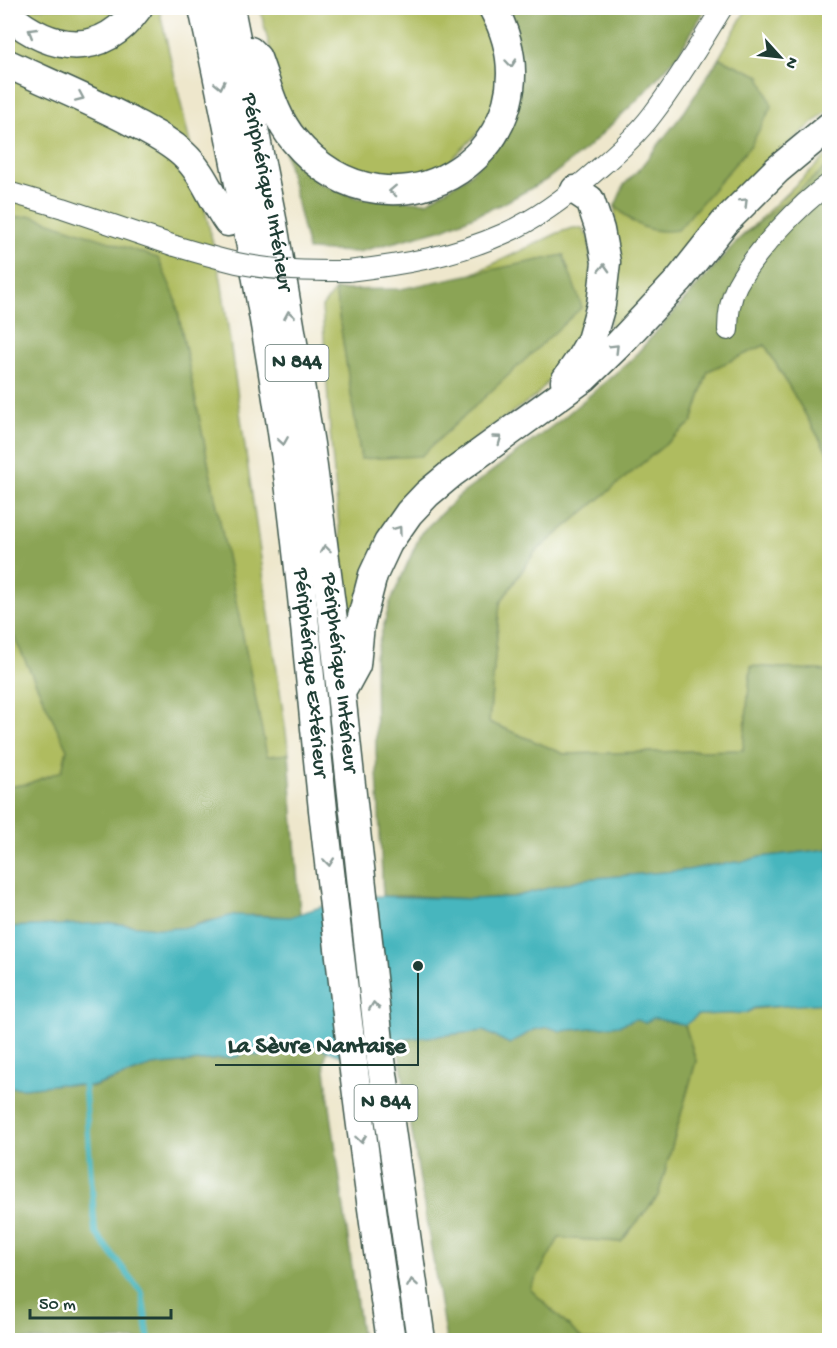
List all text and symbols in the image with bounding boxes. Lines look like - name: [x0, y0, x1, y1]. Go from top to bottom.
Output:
- north arrow: [750, 27, 810, 87]
- one-way arrow: [28, 28, 38, 40]
- text: N: [779, 53, 801, 72]
- one-way arrow: [504, 58, 517, 67]
- one-way arrow: [212, 80, 225, 90]
- one-way arrow: [73, 89, 84, 101]
- street label: Périphérique Intérieur: [234, 90, 297, 296]
- one-way arrow: [389, 184, 398, 197]
- one-way arrow: [737, 199, 748, 210]
- one-way arrow: [598, 264, 611, 273]
- one-way arrow: [283, 310, 296, 320]
- one-way arrow: [608, 344, 619, 354]
- road number: N 844: [266, 345, 328, 381]
- one-way arrow: [276, 435, 289, 445]
- one-way arrow: [492, 436, 503, 447]
- one-way arrow: [390, 525, 401, 536]
- one-way arrow: [319, 545, 331, 554]
- street label: Périphérique Extérieur: [286, 566, 333, 781]
- street label: Périphérique Intérieur: [314, 570, 363, 776]
- one-way arrow: [322, 858, 335, 867]
- one-way arrow: [369, 1002, 381, 1011]
- callout: La Sèvre Nantaise: [215, 1023, 418, 1065]
- text: La Sèvre Nantaise: [228, 1033, 408, 1062]
- road number: N 844: [354, 1085, 418, 1121]
- one-way arrow: [355, 1135, 367, 1144]
- one-way arrow: [406, 1278, 419, 1288]
- scale bar: [30, 1282, 171, 1320]
- text: 50 m: [39, 1295, 76, 1316]

